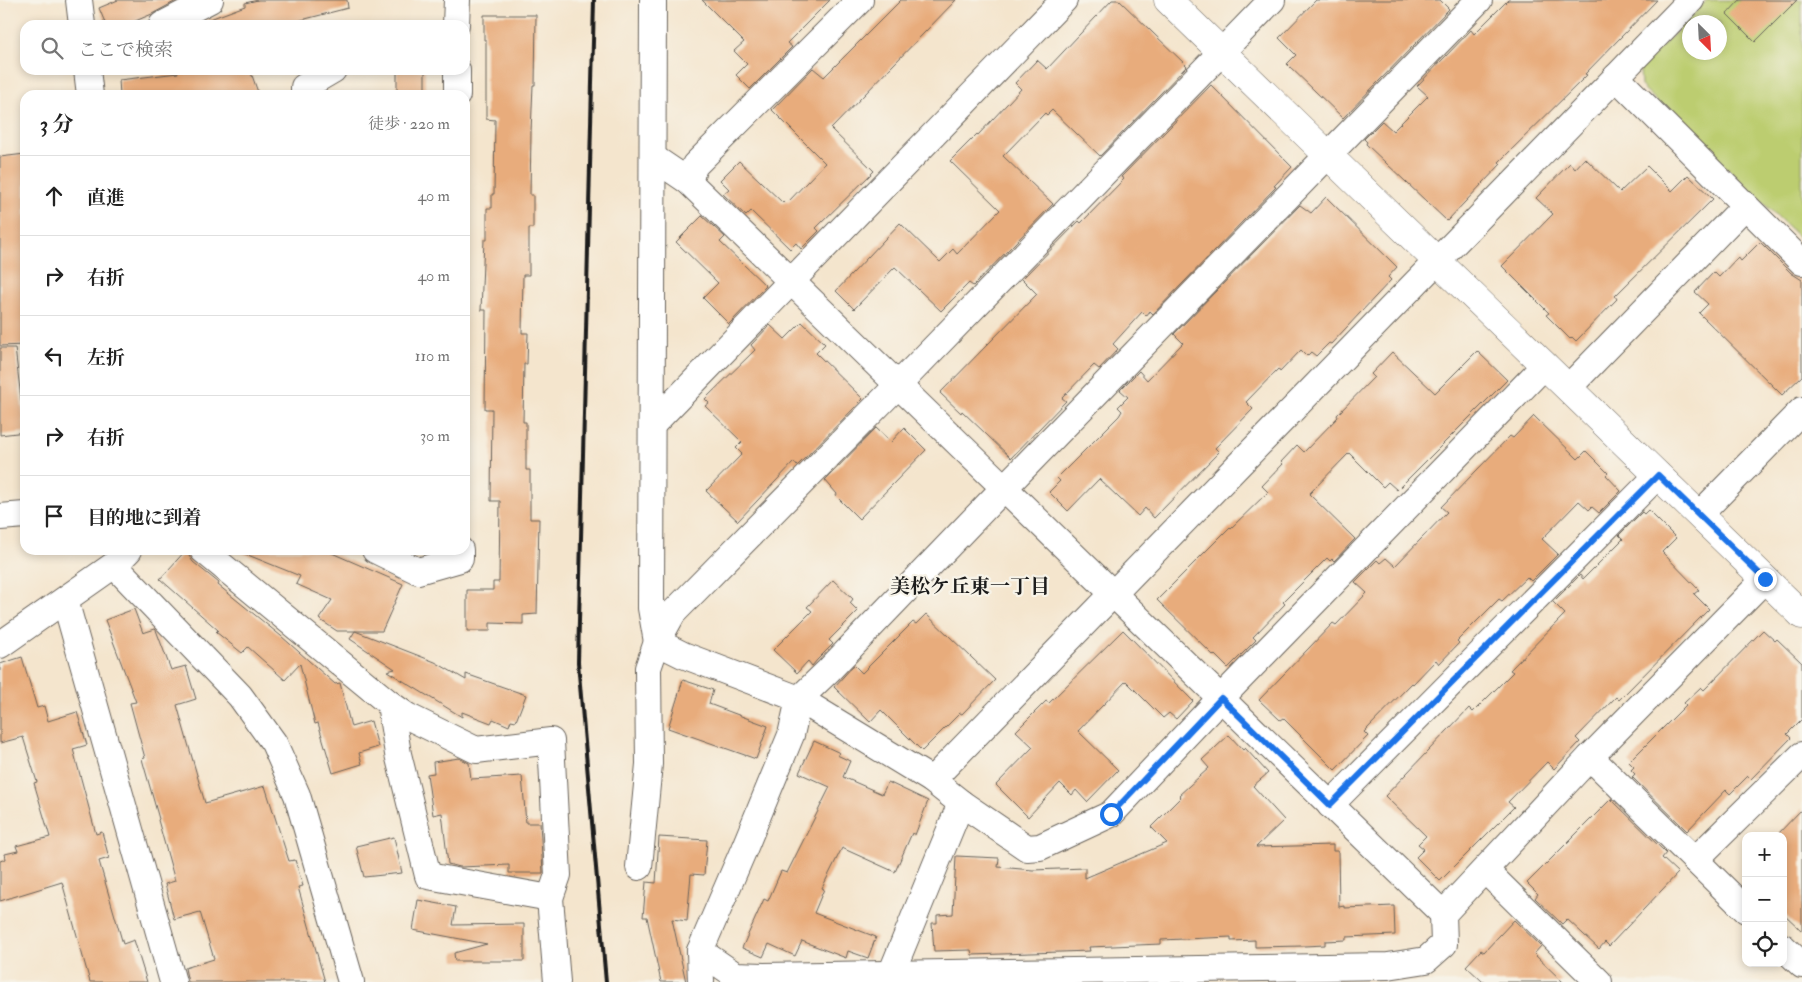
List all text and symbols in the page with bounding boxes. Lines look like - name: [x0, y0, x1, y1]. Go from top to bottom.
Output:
- north arrow: [1682, 15, 1727, 60]
- search box: [20, 20, 470, 75]
- icon: search: [38, 34, 66, 62]
- text: ここで検索: [78, 38, 173, 62]
- text: 3 分: [40, 111, 73, 138]
- text: 徒歩 · 220 m: [368, 114, 450, 134]
- icon: ahead: [40, 182, 68, 210]
- text: 直進: [87, 186, 125, 210]
- text: 40 m: [417, 186, 450, 206]
- icon: right: [40, 262, 68, 290]
- text: 右折: [87, 266, 125, 290]
- text: 40 m: [417, 266, 450, 286]
- icon: left: [40, 342, 68, 370]
- text: 左折: [87, 346, 125, 370]
- text: 110 m: [415, 346, 450, 366]
- icon: right: [40, 422, 68, 450]
- text: 右折: [87, 426, 125, 450]
- text: 30 m: [420, 426, 450, 446]
- icon: arrive: [40, 502, 68, 530]
- text: 目的地に到着: [87, 506, 201, 530]
- route end: [1754, 568, 1777, 591]
- district label: 美松ケ丘東一丁目: [890, 574, 1050, 599]
- route start: [1100, 803, 1123, 826]
- map controls: [1742, 832, 1787, 967]
- button: +: [1742, 832, 1787, 877]
- button: −: [1742, 877, 1787, 922]
- button: locate: [1742, 922, 1787, 967]

